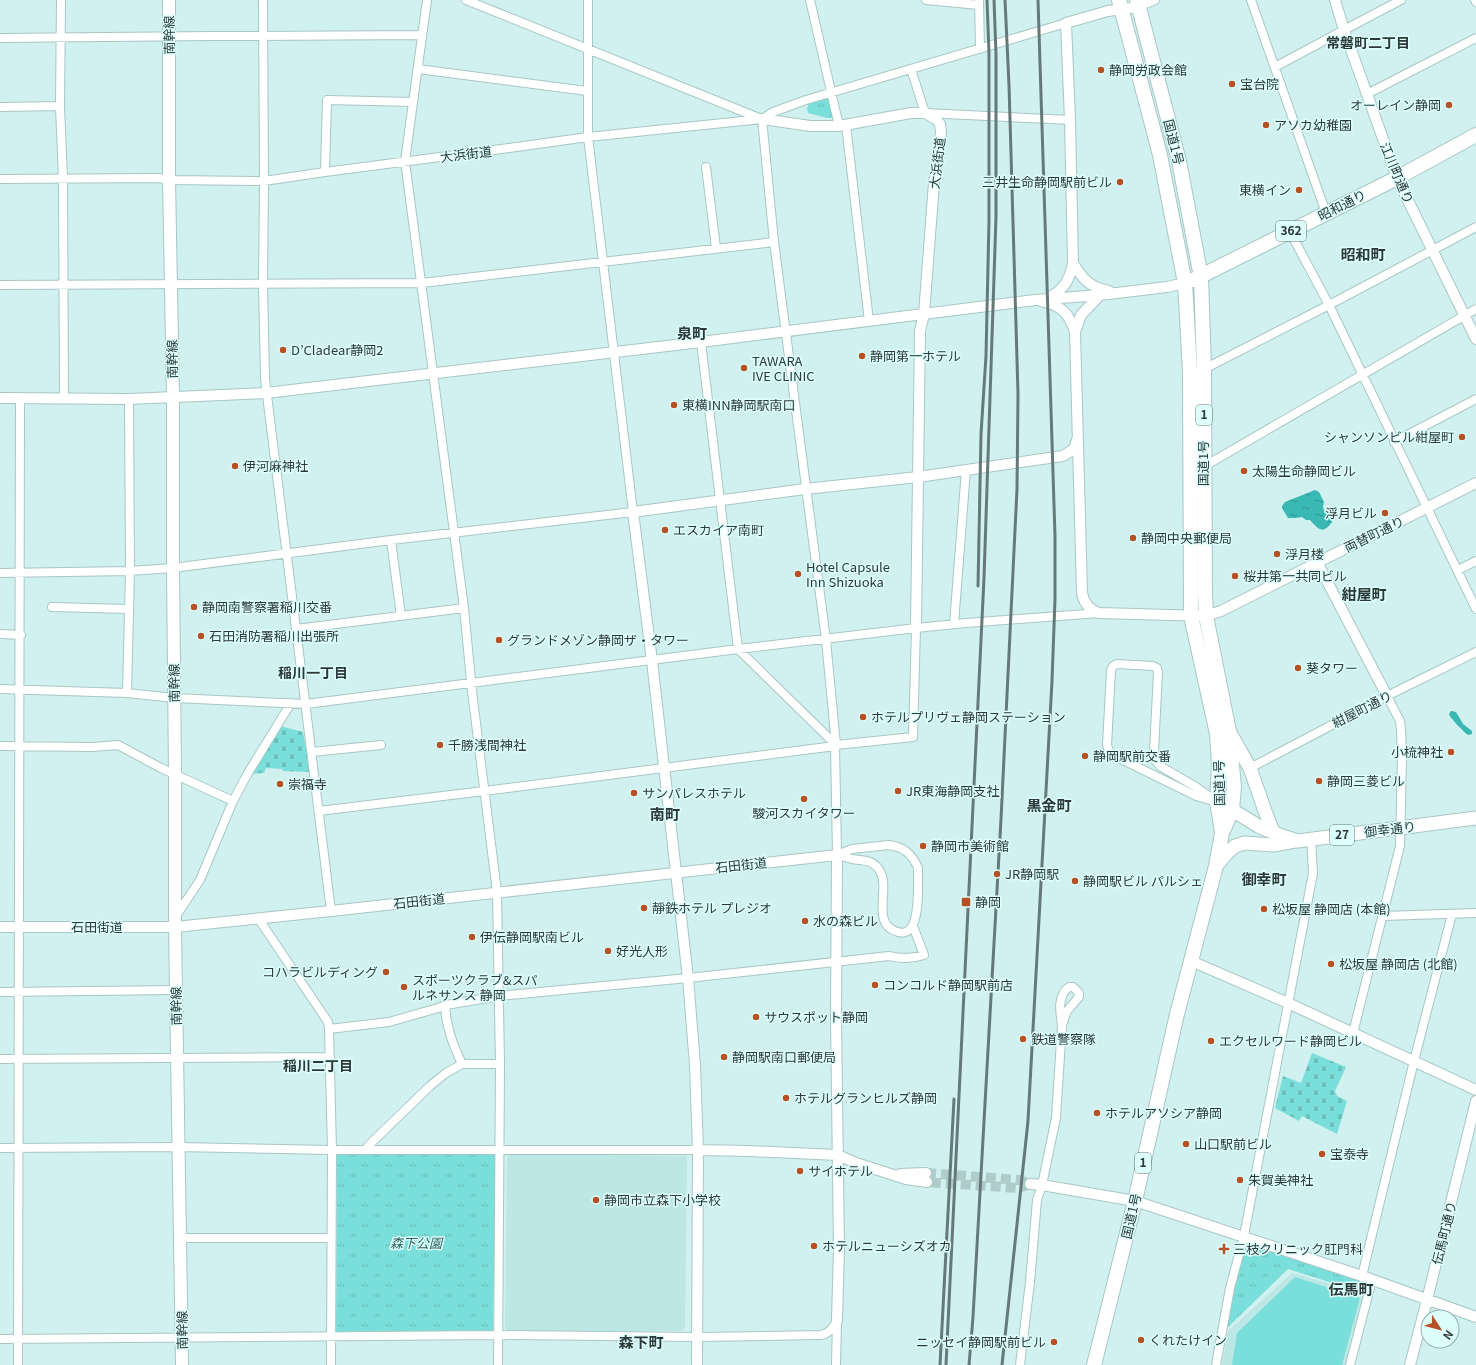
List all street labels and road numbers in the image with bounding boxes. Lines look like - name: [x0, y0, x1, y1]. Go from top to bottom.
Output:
- street label: 南幹線: [159, 15, 178, 55]
- street label: 国道1号: [1160, 117, 1189, 167]
- street label: 大浜街道: [924, 136, 949, 190]
- street label: 江川町通り: [1376, 139, 1419, 206]
- street label: 大浜街道: [439, 141, 493, 166]
- street label: 昭和通り: [1314, 184, 1369, 225]
- road number: 362: [1276, 221, 1306, 241]
- street label: 南幹線: [162, 339, 181, 379]
- road number: 1: [1196, 405, 1212, 425]
- street label: 国道1号: [1193, 440, 1212, 486]
- street label: 両替町通り: [1340, 511, 1407, 556]
- street label: 南幹線: [164, 663, 183, 703]
- street label: 紺屋町通り: [1328, 685, 1395, 732]
- street label: 国道1号: [1209, 760, 1228, 806]
- street label: 御幸通り: [1363, 816, 1417, 841]
- road number: 27: [1330, 825, 1354, 845]
- street label: 石田街道: [714, 852, 768, 877]
- street label: 石田街道: [392, 888, 446, 913]
- street label: 石田街道: [71, 917, 123, 936]
- street label: 南幹線: [166, 986, 185, 1026]
- road number: 1: [1135, 1153, 1151, 1173]
- street label: 国道1号: [1116, 1191, 1145, 1241]
- street label: 伝馬町通り: [1426, 1199, 1461, 1267]
- street label: 南幹線: [172, 1310, 191, 1350]

